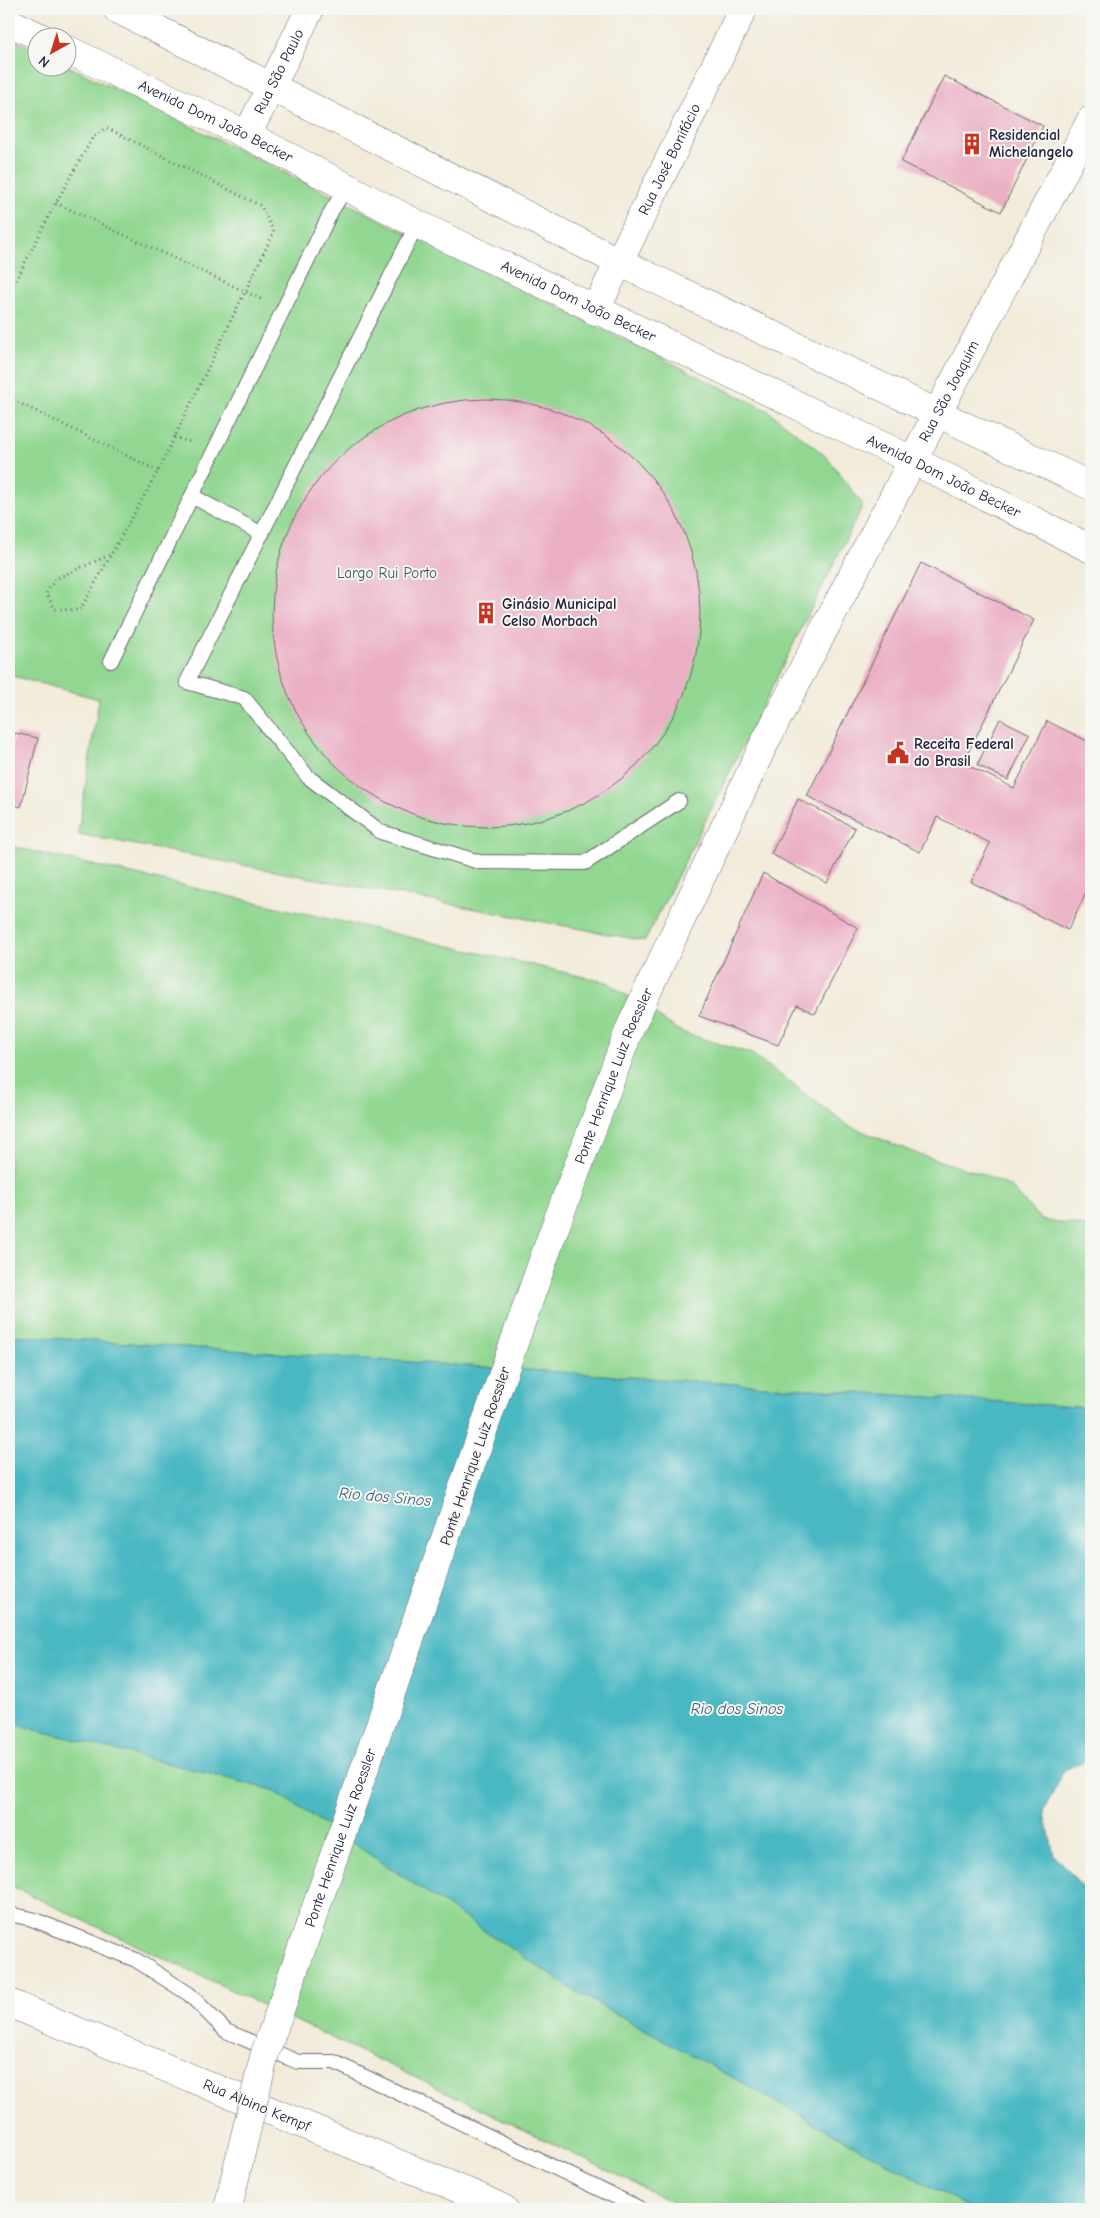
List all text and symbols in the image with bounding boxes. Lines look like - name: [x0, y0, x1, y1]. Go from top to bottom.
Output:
- street label: Rua São Paulo: [250, 26, 308, 117]
- north arrow: [28, 28, 78, 78]
- text: N: [35, 52, 53, 71]
- street label: Avenida Dom João Becker: [136, 76, 296, 166]
- street label: Rua José Bonifácio: [634, 101, 704, 218]
- place label: Residencial Michelangelo: [989, 126, 1074, 161]
- building icon: Residencial Michelangelo: [959, 131, 985, 157]
- street label: Avenida Dom João Becker: [498, 256, 659, 346]
- street label: Rua São Joaquim: [915, 337, 983, 445]
- street label: Avenida Dom João Becker: [864, 431, 1024, 522]
- park label: Largo Rui Porto: [337, 564, 437, 582]
- place label: Ginásio Municipal Celso Morbach: [502, 595, 616, 630]
- building icon: Ginásio Municipal Celso Morbach: [473, 600, 499, 626]
- place label: Receita Federal do Brasil: [914, 735, 1014, 770]
- public building icon: Receita Federal do Brasil: [885, 740, 911, 766]
- street label: Ponte Henrique Luiz Roessler: [571, 985, 657, 1166]
- street label: Ponte Henrique Luiz Roessler: [436, 1364, 514, 1548]
- water label: Rio dos Sinos: [338, 1484, 432, 1510]
- water label: Rio dos Sinos: [691, 1700, 783, 1718]
- street label: Ponte Henrique Luiz Roessler: [301, 1746, 380, 1929]
- street label: Rua Albino Kempf: [200, 2075, 314, 2136]

